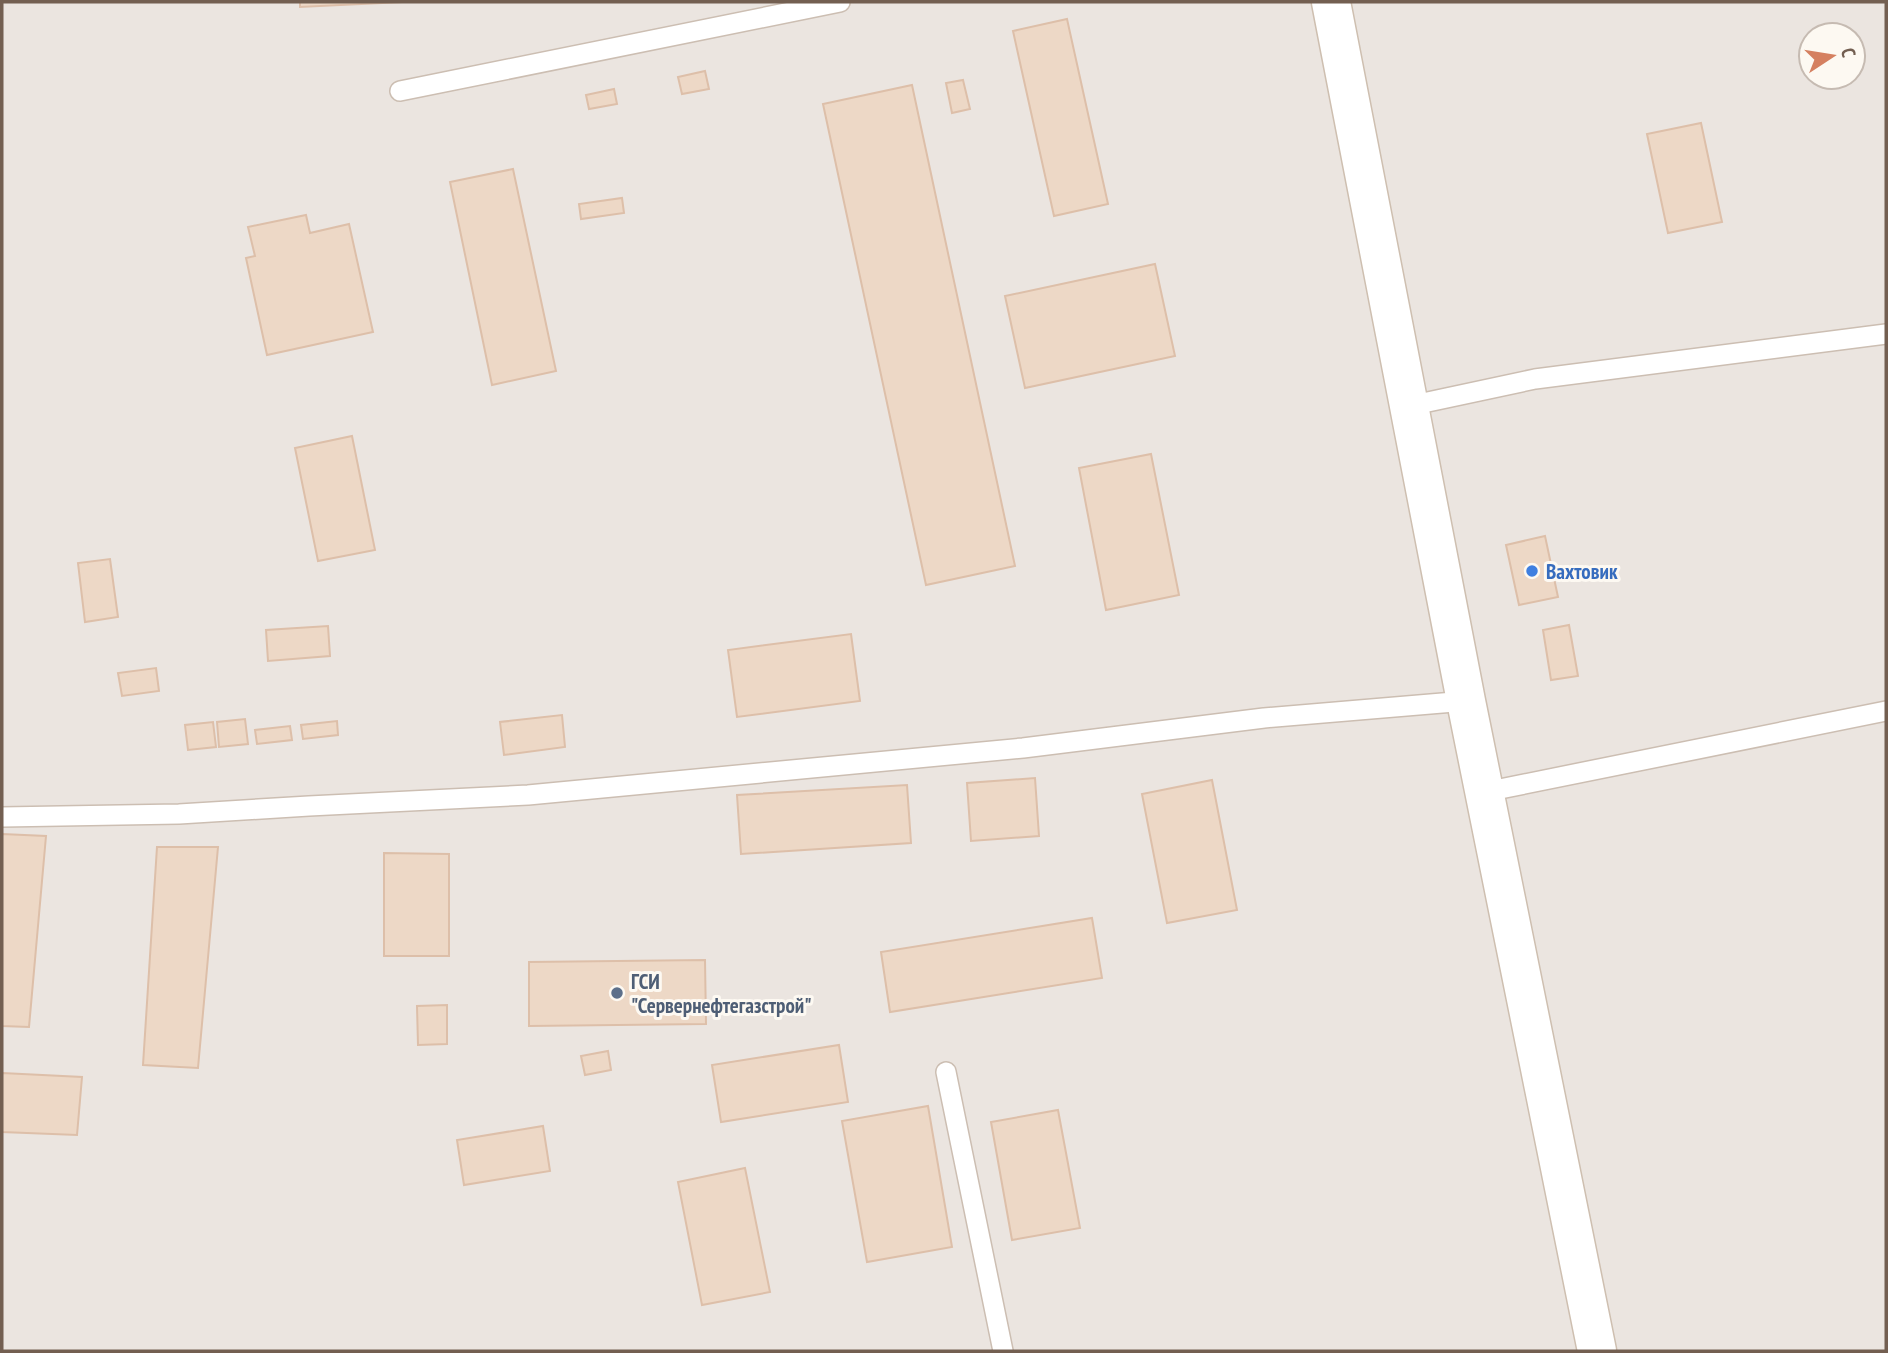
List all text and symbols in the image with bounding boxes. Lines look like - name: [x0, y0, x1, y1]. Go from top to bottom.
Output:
- north arrow: [1797, 21, 1867, 91]
- text: С: [1836, 46, 1861, 60]
- place label: Вахтовик: [1546, 558, 1618, 585]
- marker: Вахтовик: [1524, 563, 1540, 579]
- place label: ГСИ "Сервернефтегазстрой": [631, 968, 812, 1019]
- marker: ГСИ "Сервернефтегазстрой": [609, 985, 625, 1001]

